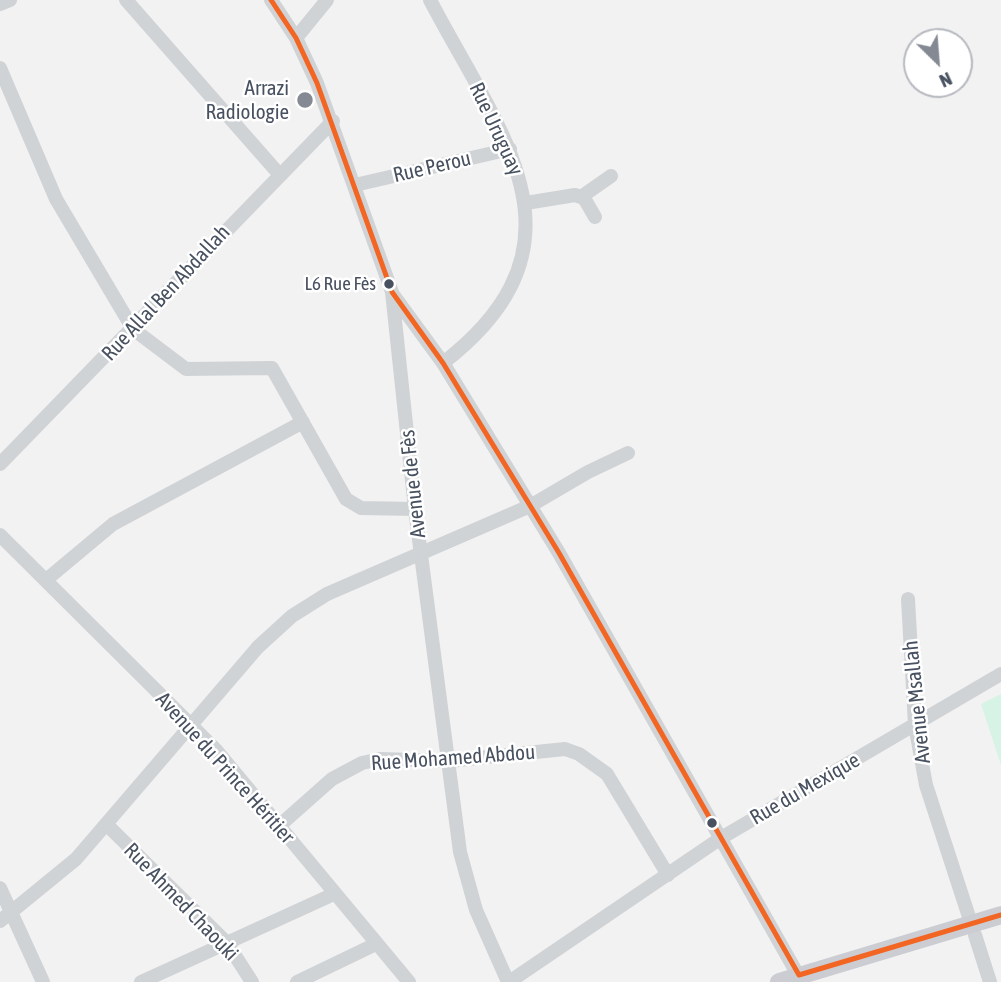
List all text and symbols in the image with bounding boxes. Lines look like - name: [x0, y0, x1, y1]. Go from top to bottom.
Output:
- north arrow: [903, 28, 973, 98]
- text: N: [936, 68, 956, 93]
- place label: Arrazi Radiologie: [205, 75, 289, 125]
- street label: Rue Uruguay: [464, 79, 528, 179]
- marker: Arrazi Radiologie: [295, 90, 315, 110]
- street label: Rue Perou: [391, 146, 473, 188]
- street label: Rue Allal Ben Abdallah: [97, 220, 235, 366]
- place label: L6 Rue Fès: [305, 273, 376, 295]
- marker: L6 Rue Fès: [382, 277, 396, 291]
- street label: Avenue de Fès: [395, 429, 431, 539]
- street label: Avenue Msallah: [898, 639, 936, 765]
- street label: Avenue du Prince Héritier: [150, 687, 300, 849]
- street label: Rue Mohamed Abdou: [370, 740, 536, 776]
- street label: Rue du Mexique: [746, 747, 864, 831]
- unlabelled marker: [705, 816, 719, 830]
- street label: Rue Ahmed Chaouki: [119, 838, 243, 966]

